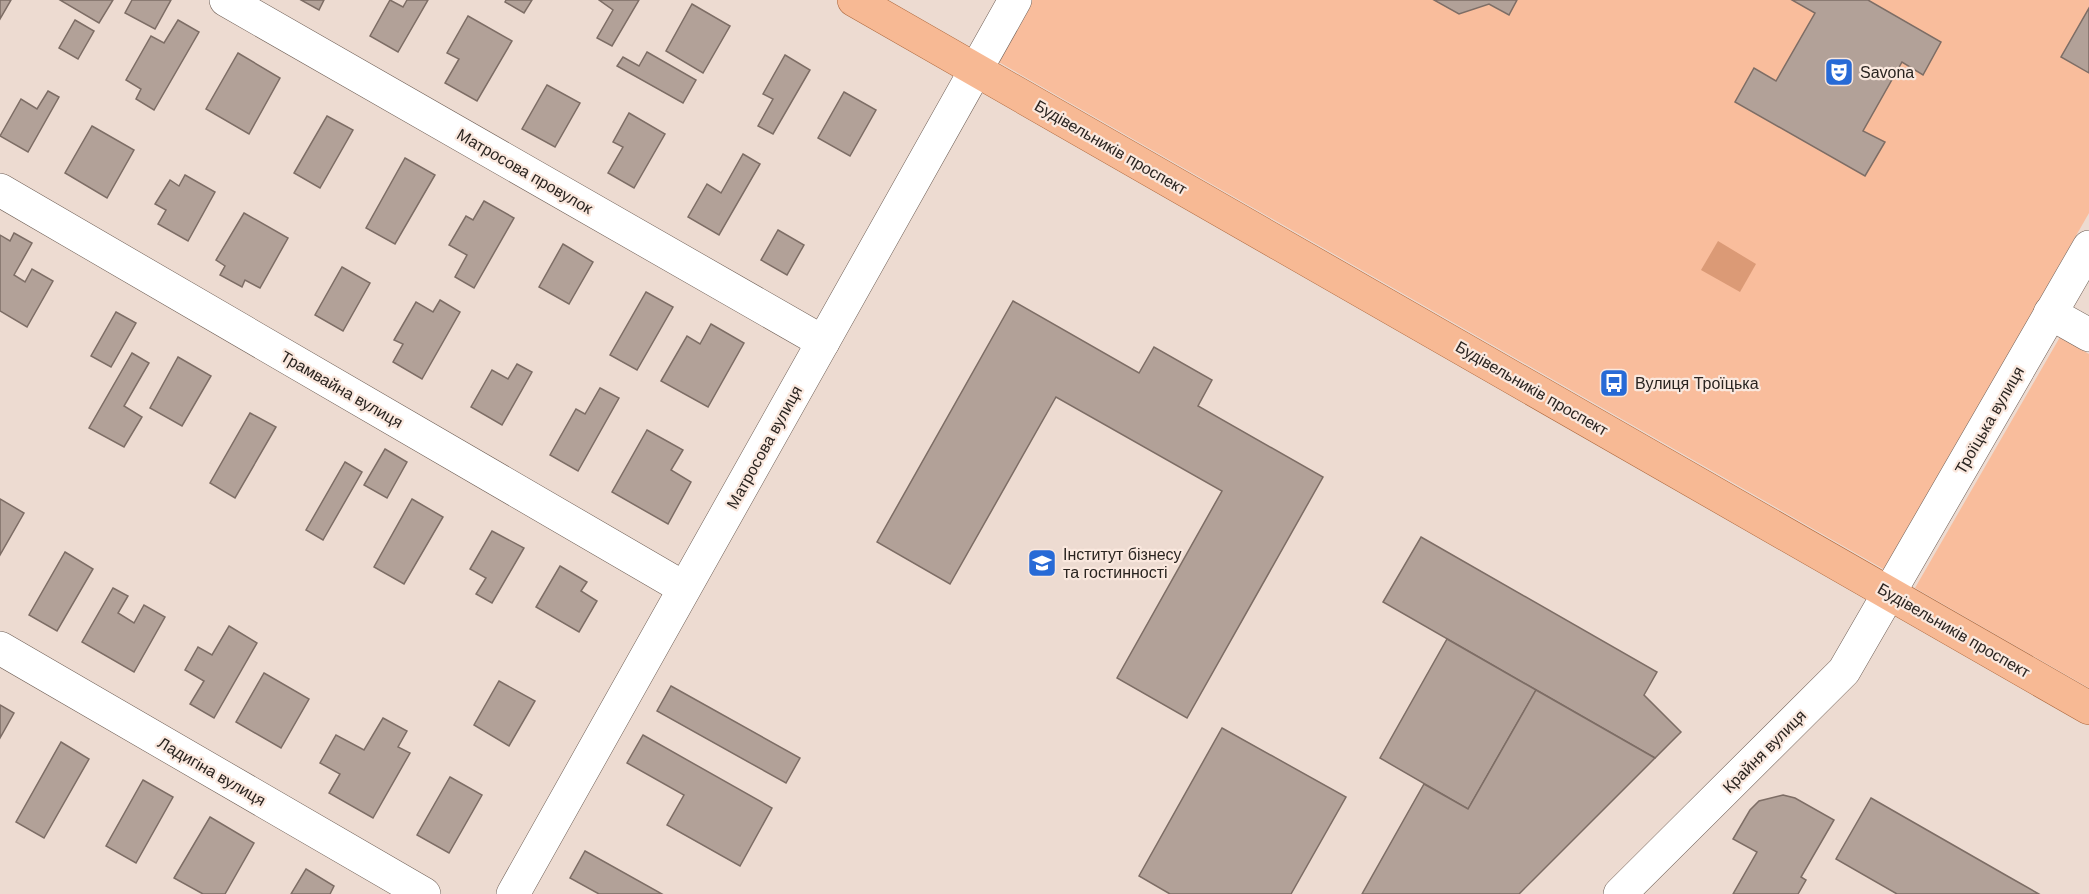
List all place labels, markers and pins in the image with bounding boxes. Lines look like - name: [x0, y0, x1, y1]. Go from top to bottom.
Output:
- theatre icon: Savona: [1823, 56, 1855, 88]
- place label: Savona: [1860, 64, 1914, 81]
- bus stop icon: Вулиця Троїцька: [1598, 367, 1630, 399]
- place label: Вулиця Троїцька: [1635, 375, 1759, 392]
- place label: Інститут бізнесу та гостинності: [1063, 546, 1182, 581]
- school or university icon: Інститут бізнесу та гостинності: [1026, 547, 1058, 579]

